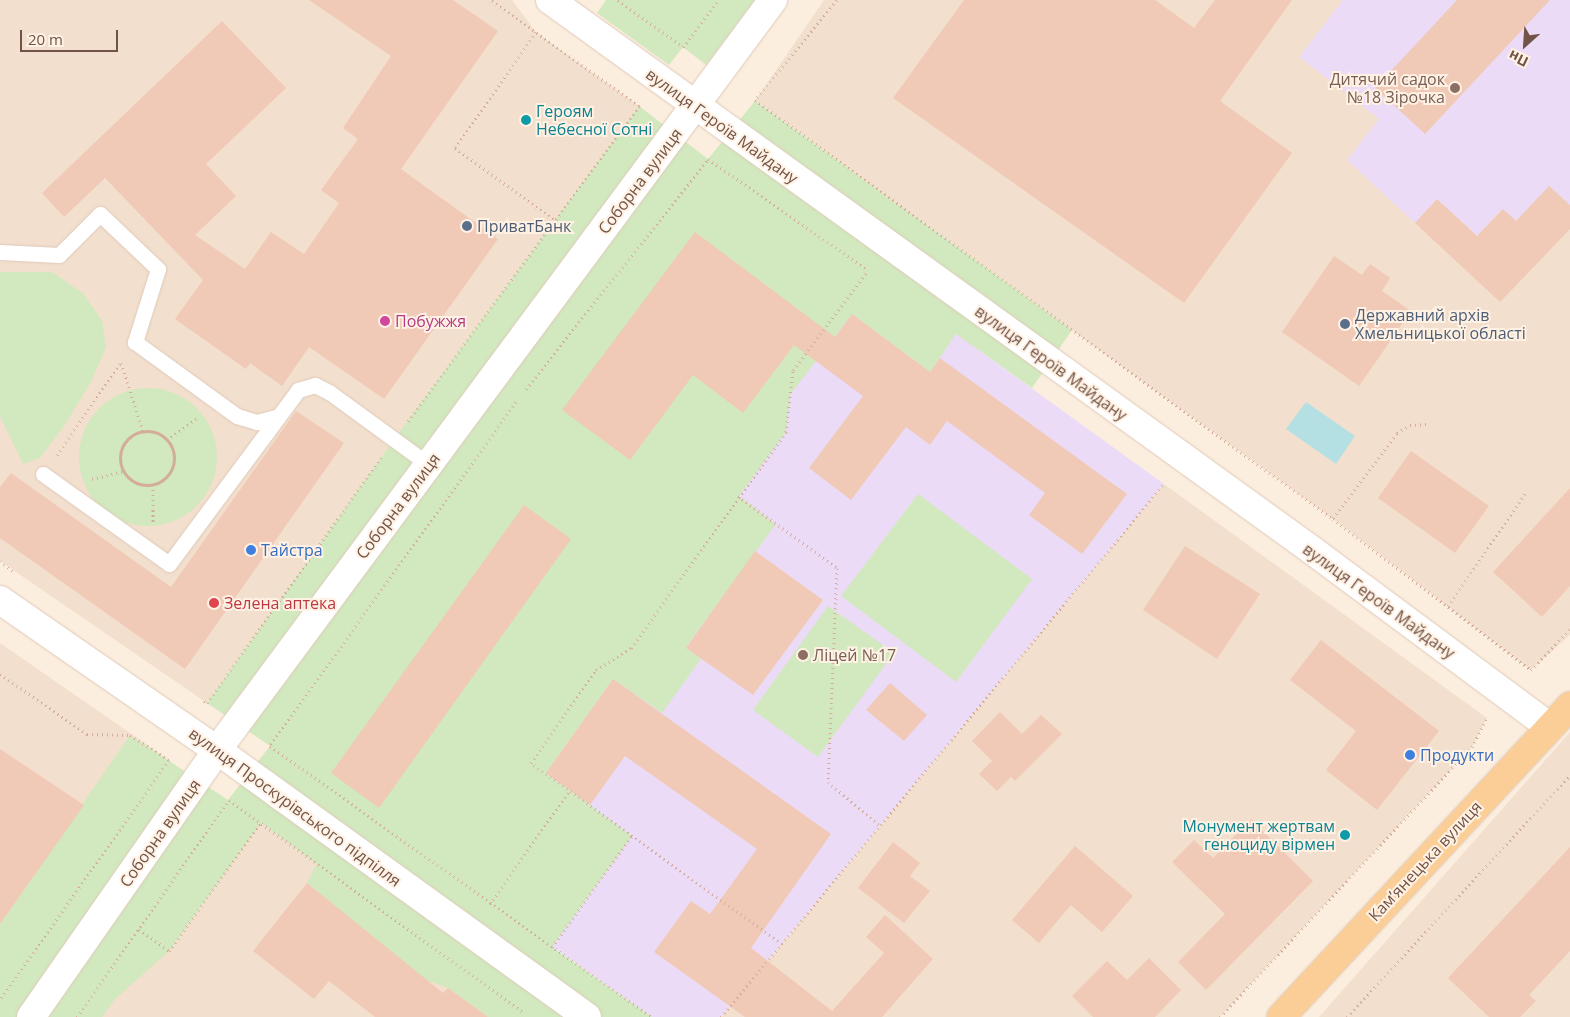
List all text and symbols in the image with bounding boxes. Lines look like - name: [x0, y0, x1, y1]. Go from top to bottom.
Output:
- scale bar: [22, 20, 120, 52]
- north arrow: [1500, 20, 1550, 70]
- text: 20 m: [28, 29, 63, 49]
- text: Пн: [1505, 46, 1531, 72]
- street label: вулиця Героїв Майдану: [642, 64, 802, 188]
- place label: Дитячий садок №18 Зірочка: [1330, 69, 1445, 107]
- marker: Дитячий садок №18 Зірочка: [1449, 82, 1461, 94]
- place label: Героям Небесної Сотні: [536, 101, 652, 139]
- marker: Героям Небесної Сотні: [520, 114, 532, 126]
- street label: Соборна вулиця: [594, 124, 686, 238]
- place label: ПриватБанк: [477, 216, 571, 236]
- marker: ПриватБанк: [461, 220, 473, 232]
- street label: вулиця Героїв Майдану: [971, 301, 1131, 425]
- place label: Державний архів Хмельницької області: [1355, 305, 1526, 343]
- place label: Побужжя: [395, 311, 466, 331]
- marker: Побужжя: [379, 315, 391, 327]
- marker: Державний архів Хмельницької області: [1339, 318, 1351, 330]
- street label: Соборна вулиця: [352, 449, 444, 563]
- street label: вулиця Героїв Майдану: [1299, 539, 1459, 663]
- place label: Тайстра: [261, 540, 323, 560]
- marker: Тайстра: [245, 544, 257, 556]
- place label: Зелена аптека: [224, 593, 336, 613]
- marker: Зелена аптека: [208, 597, 220, 609]
- place label: Ліцей №17: [813, 645, 896, 665]
- marker: Ліцей №17: [797, 649, 809, 661]
- street label: вулиця Проскурівського підпілля: [185, 724, 405, 890]
- place label: Продукти: [1420, 745, 1494, 765]
- marker: Продукти: [1404, 749, 1416, 761]
- street label: Соборна вулиця: [116, 775, 204, 891]
- street label: Камʼянецька вулиця: [1364, 797, 1486, 925]
- place label: Монумент жертвам геноциду вірмен: [1182, 816, 1335, 854]
- marker: Монумент жертвам геноциду вірмен: [1339, 829, 1351, 841]

